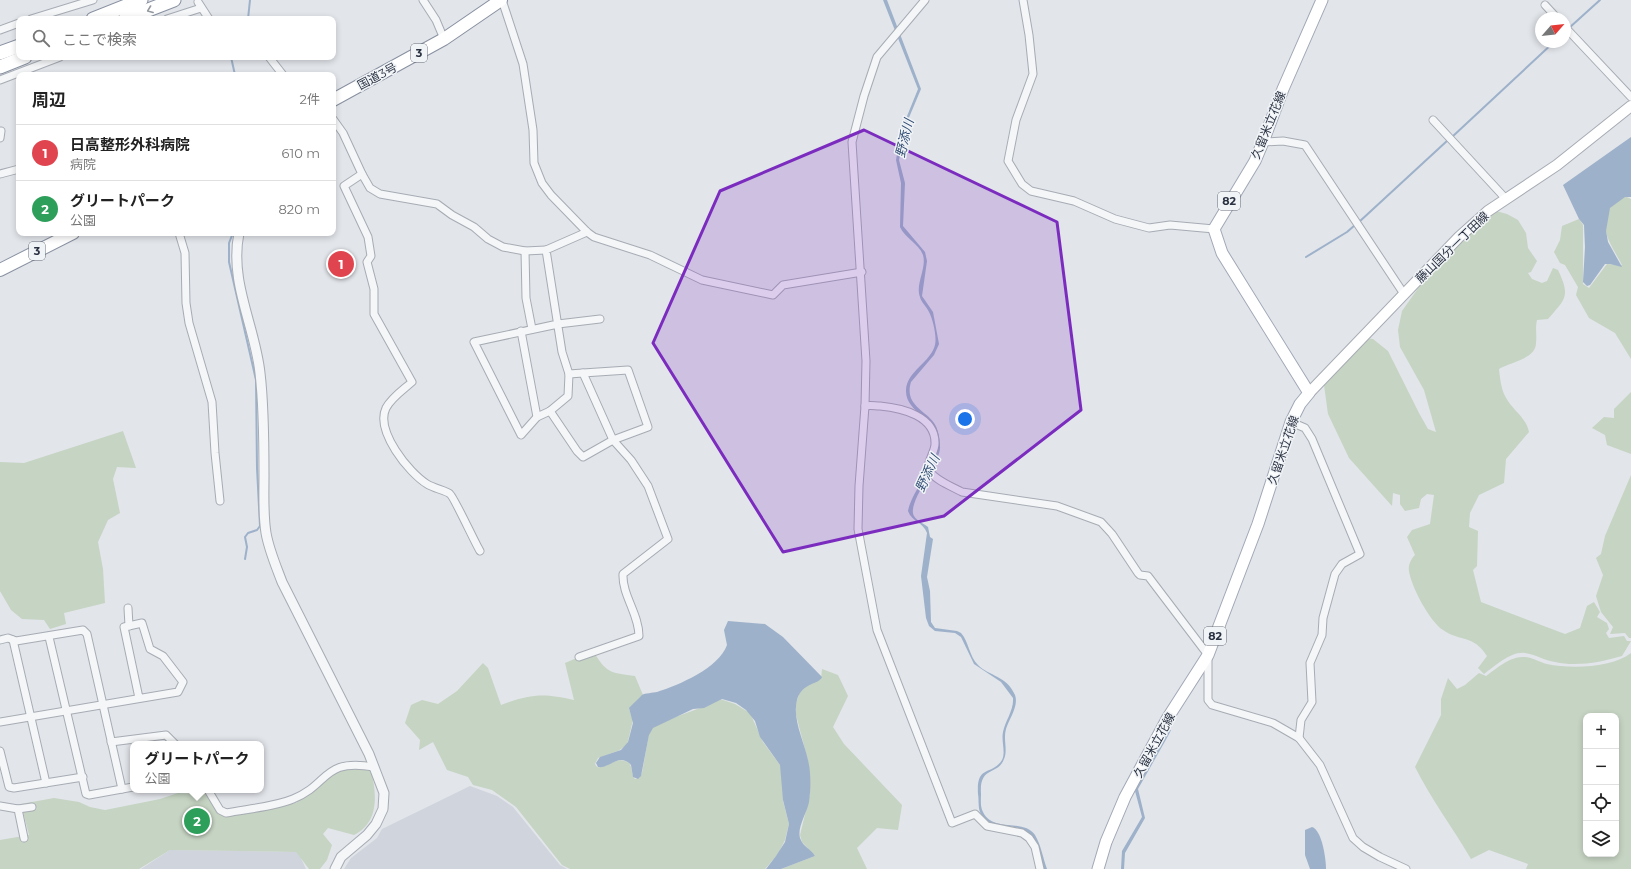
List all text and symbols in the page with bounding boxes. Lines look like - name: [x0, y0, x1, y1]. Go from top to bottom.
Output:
- one-way arrow: [146, 5, 153, 13]
- north arrow: [1535, 12, 1571, 48]
- search box: [16, 16, 336, 60]
- icon: search: [30, 27, 52, 49]
- text: ここで検索: [62, 30, 137, 49]
- road number: 3: [411, 44, 427, 62]
- street label: 国道3号: [355, 59, 399, 93]
- street label: 久留米立花線: [1248, 89, 1288, 161]
- text: 周辺: [32, 90, 66, 110]
- text: 2件: [300, 91, 320, 107]
- water label: 野添川: [892, 115, 917, 159]
- text: 日高整形外科病院: [70, 135, 190, 154]
- text: 1: [42, 145, 48, 161]
- text: 610 m: [282, 145, 320, 161]
- text: 病院: [70, 156, 96, 172]
- text: グリートパーク: [70, 191, 175, 210]
- road number: 82: [1218, 192, 1240, 210]
- text: 2: [41, 201, 49, 217]
- text: 820 m: [279, 201, 320, 217]
- street label: 藤山国分一丁田線: [1412, 208, 1492, 286]
- text: 公園: [70, 212, 96, 228]
- road number: 3: [29, 242, 45, 260]
- pin: 1: [328, 249, 354, 279]
- your location: [955, 409, 975, 429]
- street label: 久留米立花線: [1264, 414, 1302, 486]
- water label: 野添川: [912, 450, 943, 494]
- road number: 82: [1204, 627, 1226, 645]
- street label: 久留米立花線: [1130, 710, 1178, 780]
- map controls: [1583, 713, 1619, 857]
- button: +: [1583, 713, 1619, 749]
- popup: [130, 741, 264, 793]
- text: グリートパーク: [144, 749, 250, 768]
- button: −: [1583, 749, 1619, 785]
- text: 公園: [144, 770, 171, 786]
- button: locate: [1583, 785, 1619, 821]
- pin: 2: [184, 806, 210, 836]
- button: layers: [1583, 821, 1619, 857]

